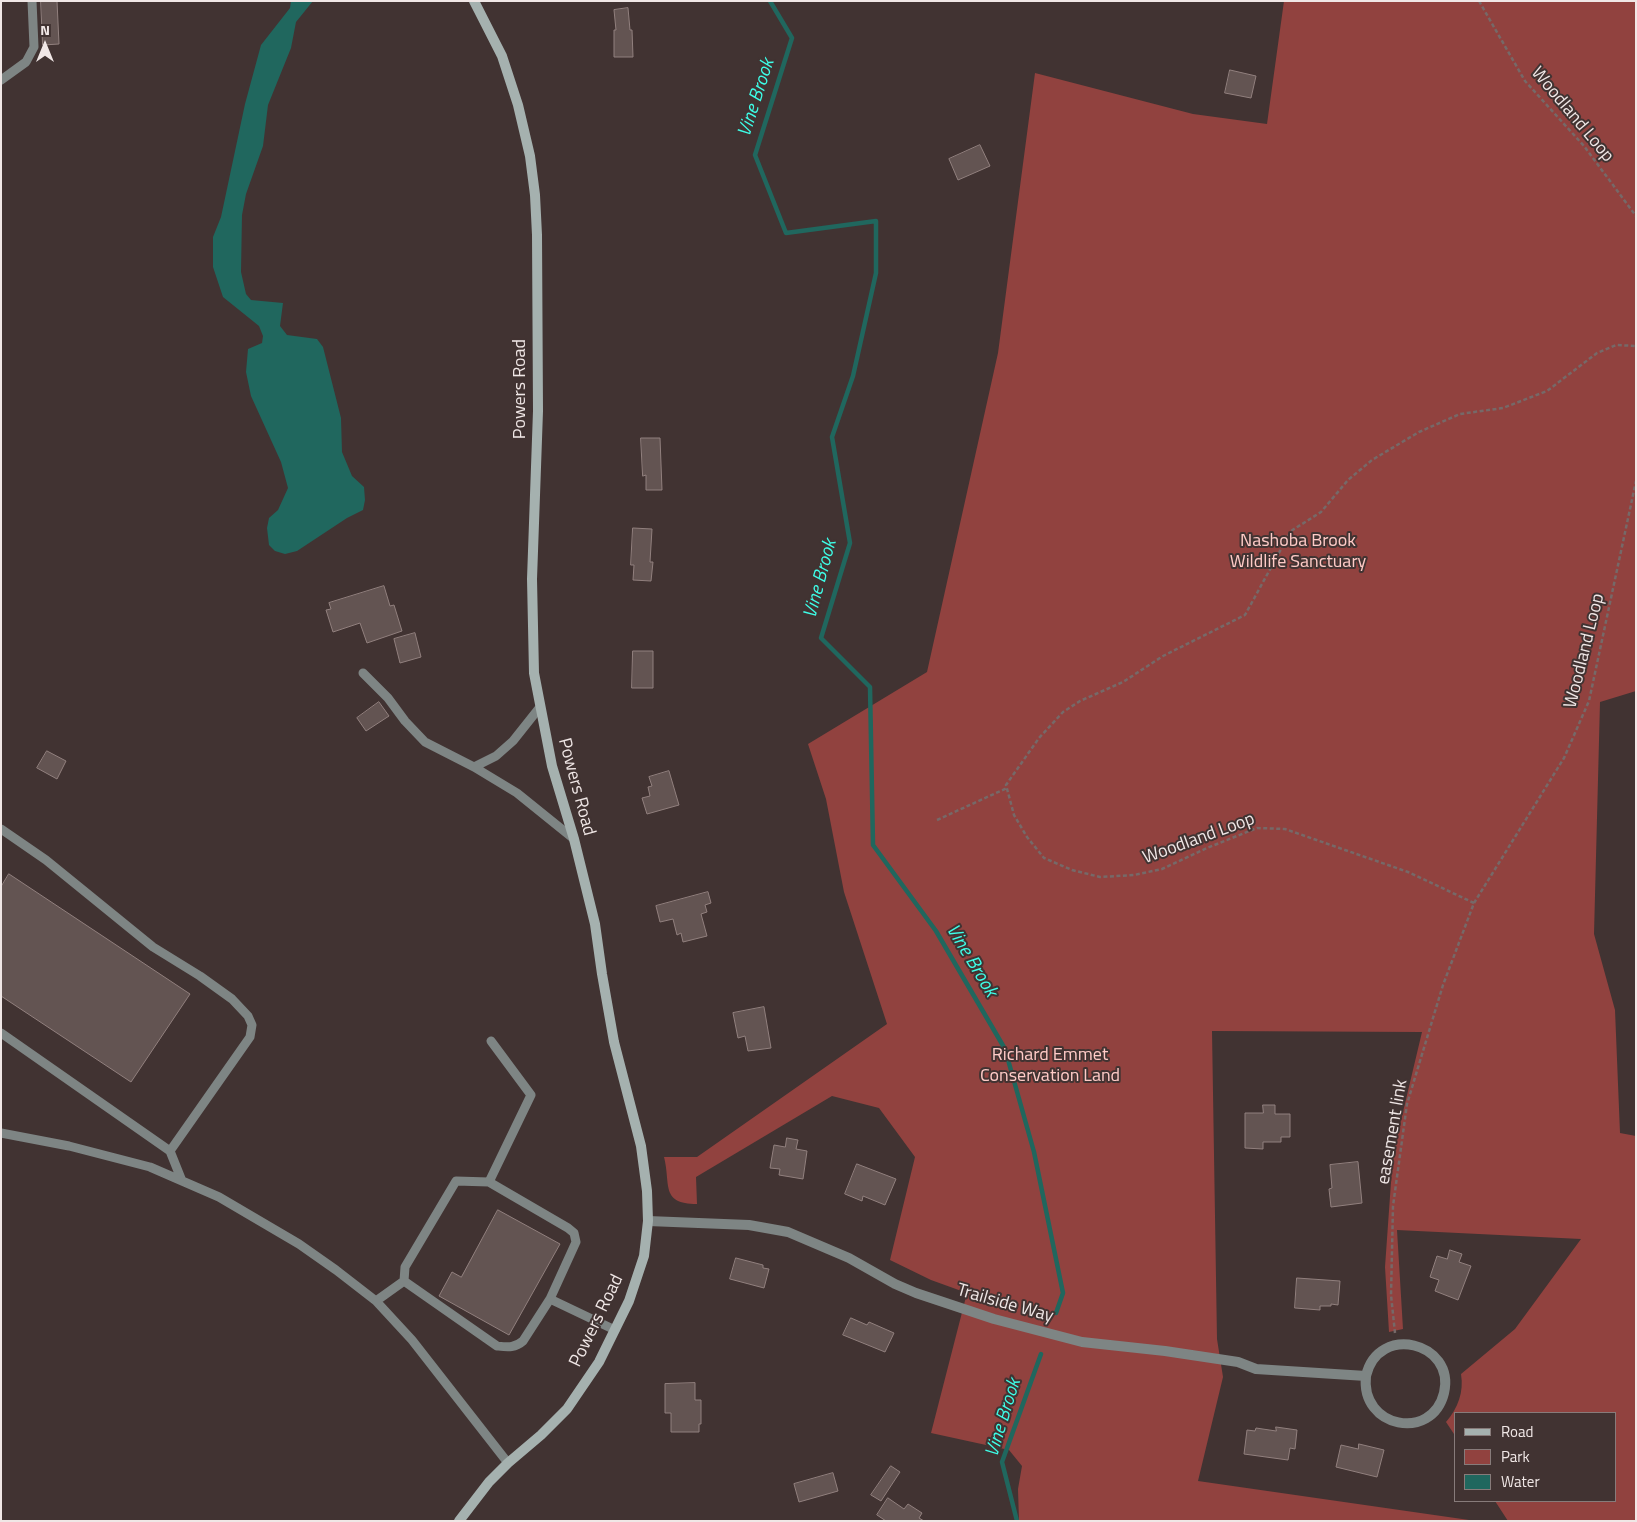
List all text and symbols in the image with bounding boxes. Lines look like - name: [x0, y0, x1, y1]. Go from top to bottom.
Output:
- text: N: [40, 19, 50, 40]
- north arrow: [20, 20, 70, 70]
- water label: Vine Brook: [734, 56, 780, 140]
- street label: Woodland Loop: [1526, 63, 1618, 167]
- street label: Powers Road: [510, 339, 532, 439]
- park label: Nashoba Brook Wildlife Sanctuary: [1230, 531, 1366, 574]
- water label: Vine Brook: [800, 537, 842, 621]
- street label: Woodland Loop: [1560, 591, 1610, 711]
- street label: Powers Road: [553, 736, 599, 838]
- street label: Woodland Loop: [1140, 809, 1258, 869]
- water label: Vine Brook: [940, 921, 1002, 1001]
- park label: Richard Emmet Conservation Land: [980, 1045, 1120, 1088]
- street label: easement link: [1373, 1078, 1413, 1186]
- street label: Powers Road: [565, 1271, 629, 1371]
- street label: Trailside Way: [954, 1280, 1056, 1328]
- water label: Vine Brook: [981, 1376, 1027, 1460]
- legend: [1454, 1412, 1617, 1502]
- text: Road: [1501, 1420, 1533, 1443]
- text: Park: [1501, 1445, 1530, 1468]
- text: Water: [1501, 1470, 1540, 1493]

